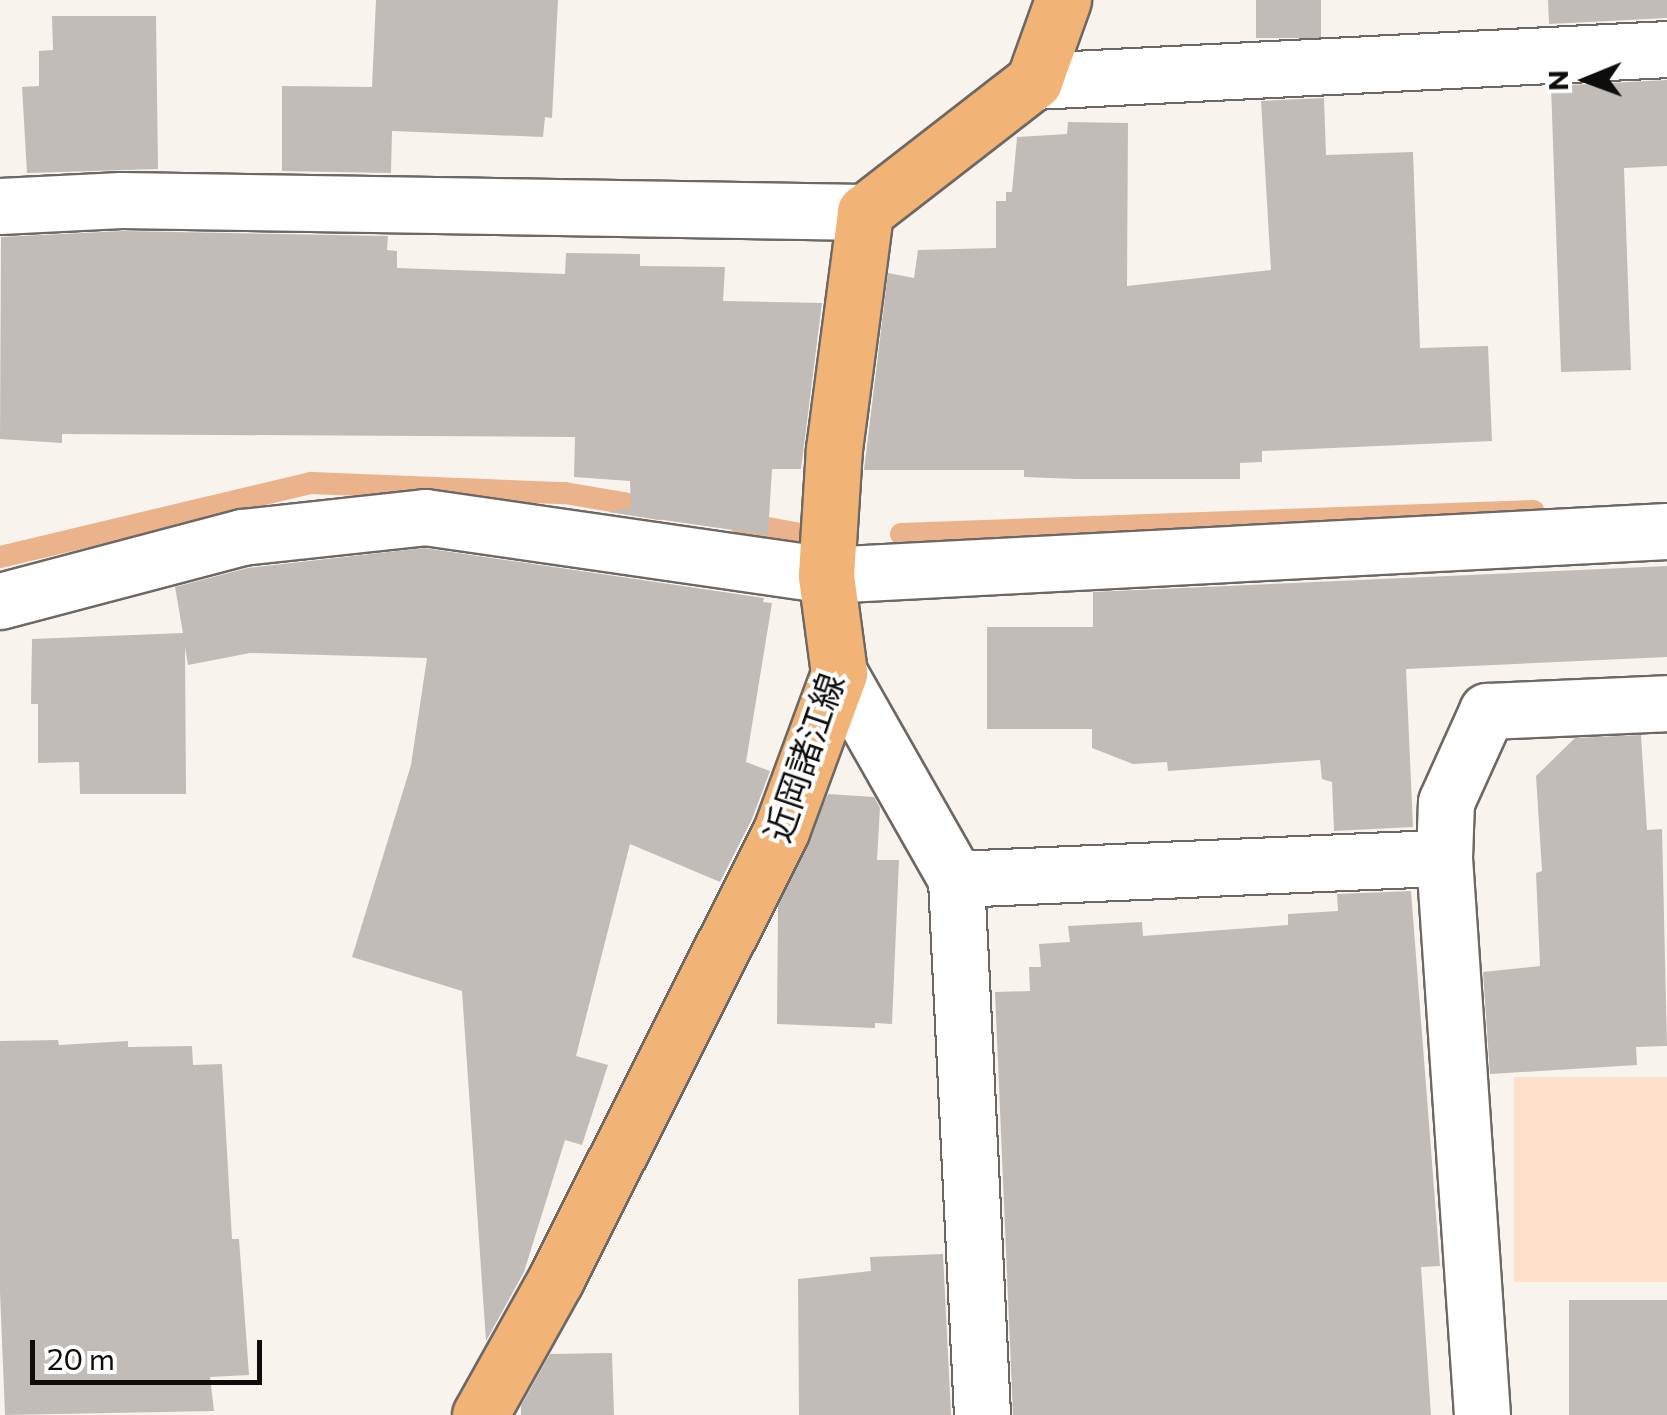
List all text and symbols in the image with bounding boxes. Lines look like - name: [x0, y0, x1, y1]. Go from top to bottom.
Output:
- north arrow: [1537, 30, 1637, 130]
- text: N: [1540, 70, 1574, 91]
- street label: 近岡諸江線: [755, 667, 851, 847]
- scale bar: [35, 1320, 268, 1382]
- text: 20 m: [47, 1339, 115, 1376]

